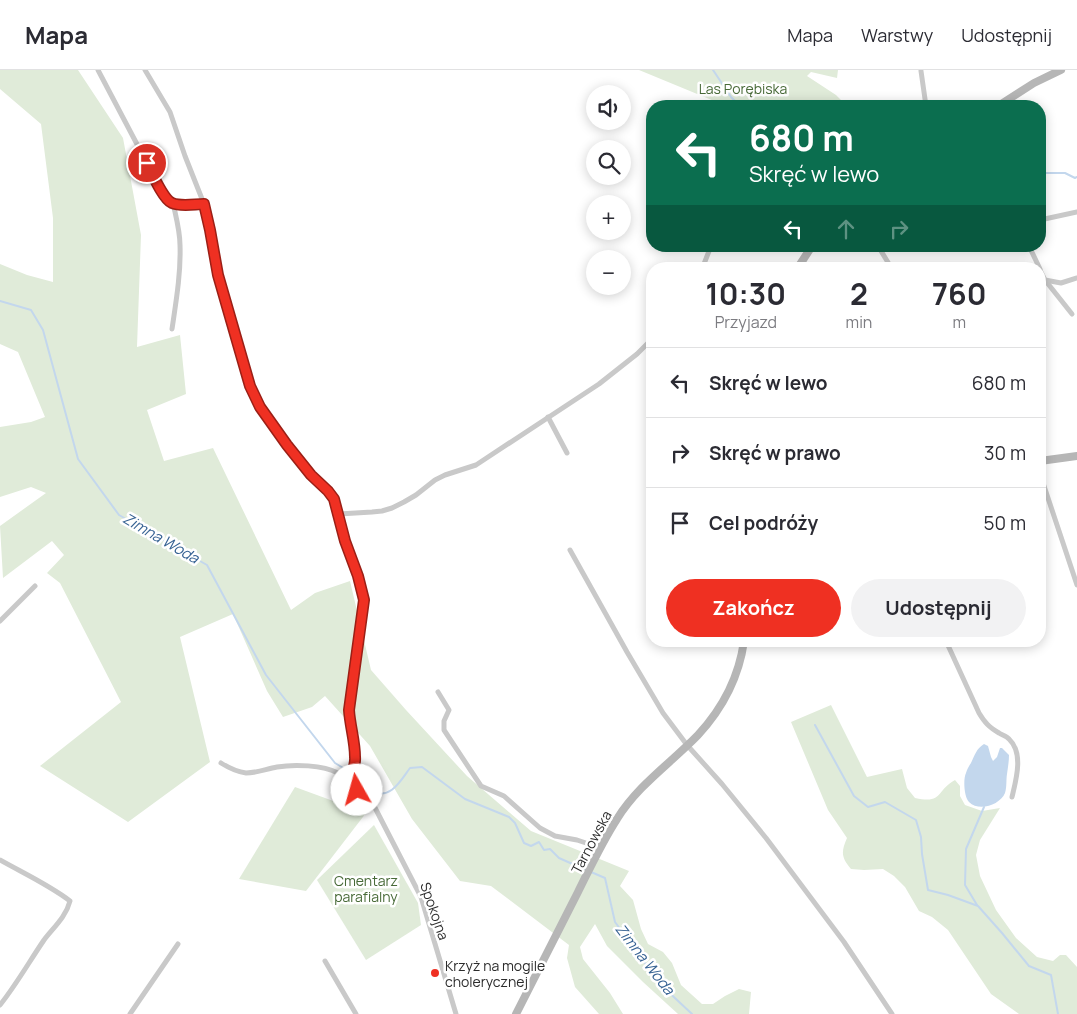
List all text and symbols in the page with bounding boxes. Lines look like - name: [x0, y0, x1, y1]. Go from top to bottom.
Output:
- text: Mapa: [25, 18, 88, 51]
- text: Mapa: [787, 23, 833, 47]
- text: Warstwy: [861, 23, 933, 47]
- text: Udostępnij: [961, 23, 1052, 47]
- park label: Las Porębiska: [699, 79, 787, 98]
- map controls: [586, 85, 631, 295]
- button: sound: [586, 85, 631, 130]
- text: 680 m: [749, 114, 854, 162]
- icon: left: [666, 120, 731, 185]
- button: search: [586, 140, 631, 185]
- pin: [126, 142, 168, 184]
- icon: arrive: [133, 149, 161, 177]
- text: Skręć w lewo: [749, 159, 879, 189]
- button: +: [586, 195, 631, 240]
- icon: left: [779, 215, 807, 243]
- icon: ahead: [832, 215, 860, 243]
- icon: right: [885, 215, 913, 243]
- button: −: [586, 250, 631, 295]
- text: 10:30: [706, 273, 786, 314]
- text: 2: [850, 273, 868, 314]
- text: 760: [932, 273, 986, 314]
- text: Przyjazd: [715, 311, 777, 333]
- text: min: [846, 311, 872, 333]
- text: m: [952, 311, 966, 333]
- icon: left: [666, 369, 694, 397]
- text: Skręć w lewo: [709, 370, 828, 396]
- text: 680 m: [972, 370, 1026, 396]
- icon: right: [666, 439, 694, 467]
- text: Skręć w prawo: [709, 440, 841, 466]
- text: 30 m: [984, 440, 1026, 466]
- water label: Zimna Woda: [119, 508, 204, 569]
- icon: arrive: [666, 509, 694, 537]
- text: Cel podróży: [709, 510, 818, 536]
- text: 50 m: [984, 510, 1026, 536]
- button: Zakończ: [666, 579, 841, 637]
- button: Udostępnij: [851, 579, 1026, 637]
- position arrow: [330, 763, 382, 815]
- street label: Tarnowska: [566, 807, 616, 877]
- park label: Cmentarz parafialny: [334, 871, 398, 906]
- street label: Spokojna: [416, 880, 454, 942]
- water label: Zimna Woda: [611, 919, 680, 999]
- place label: Krzyż na mogile cholerycznej: [445, 956, 545, 991]
- marker: Krzyż na mogile cholerycznej: [429, 967, 441, 979]

